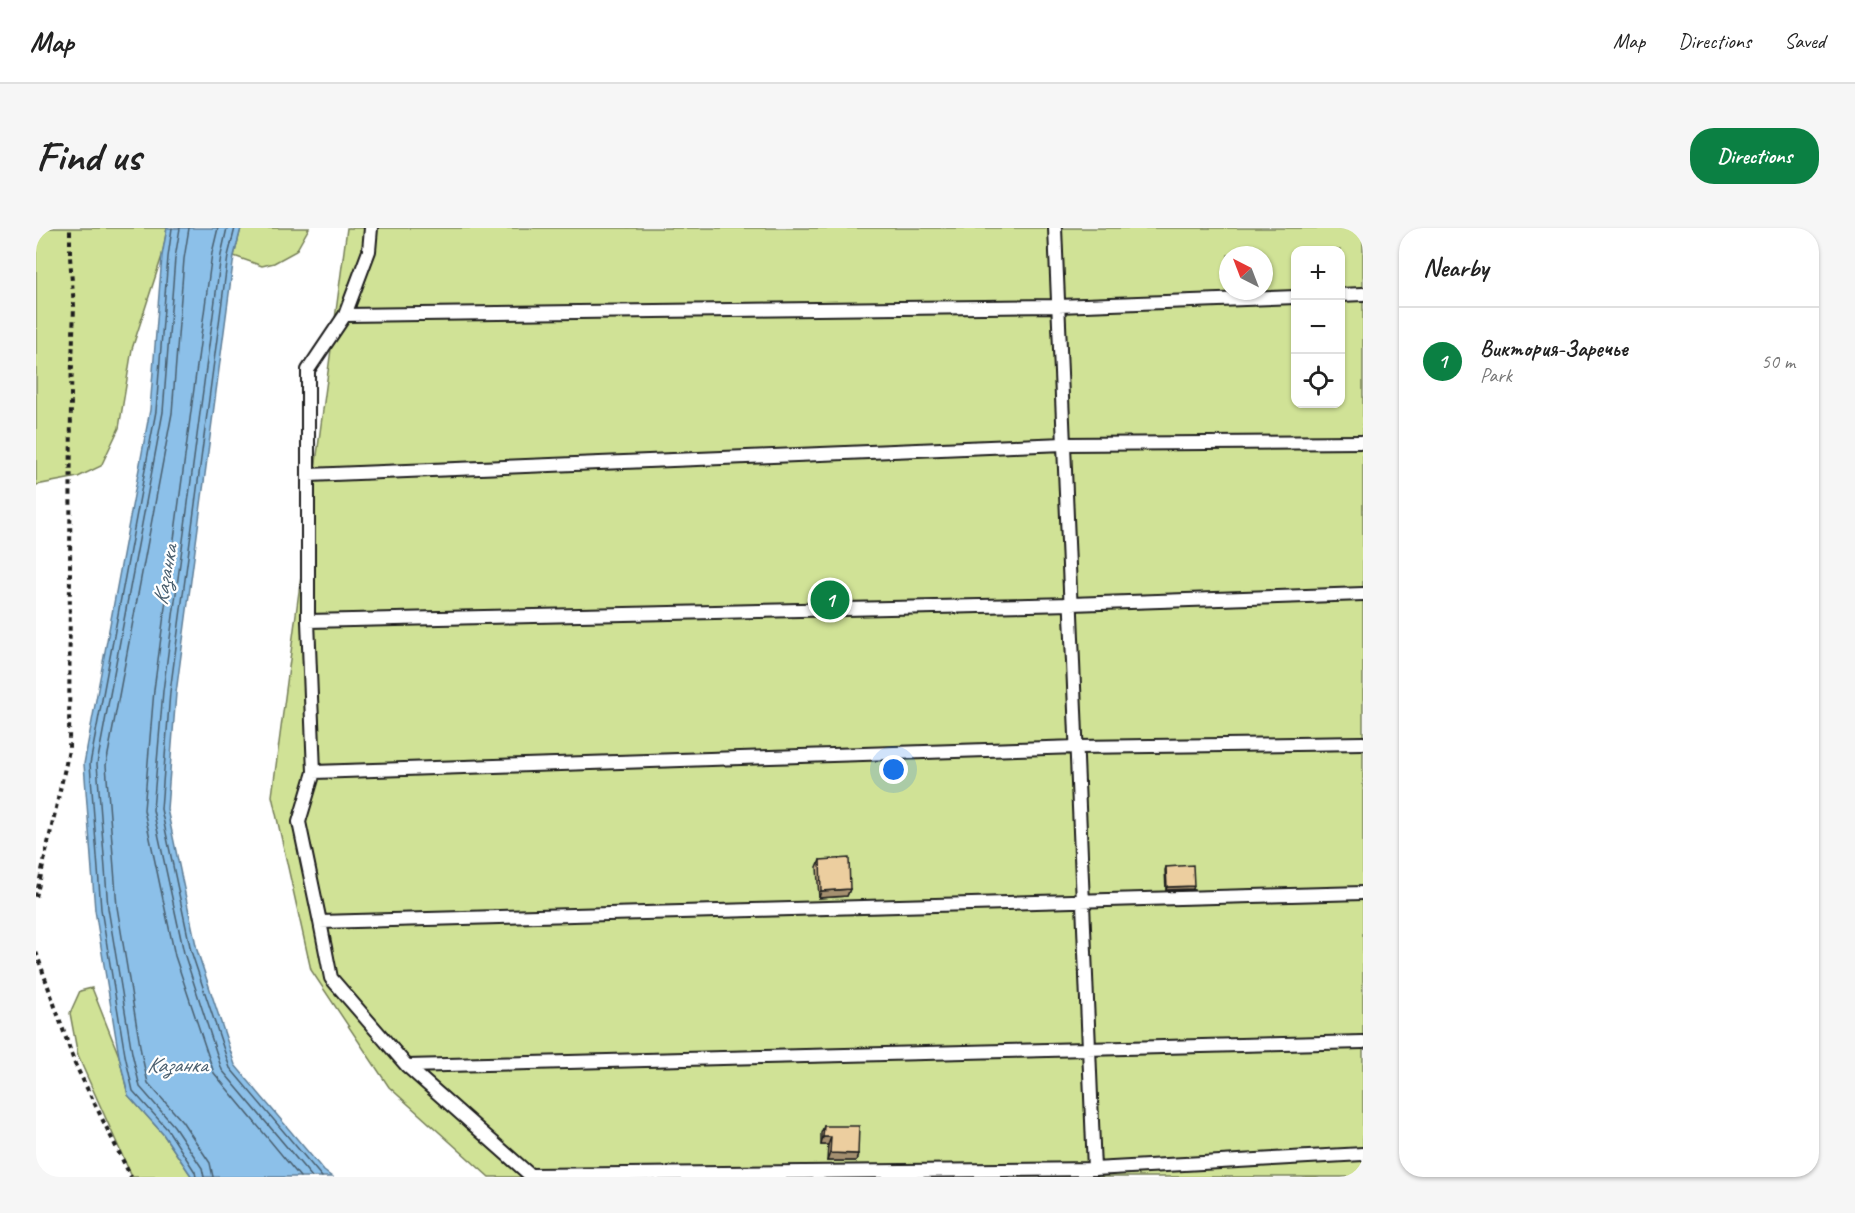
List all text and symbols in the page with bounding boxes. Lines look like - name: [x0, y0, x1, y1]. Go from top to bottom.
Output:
- text: Map: [30, 24, 73, 59]
- text: Map: [1613, 28, 1645, 54]
- text: Directions: [1678, 28, 1751, 54]
- text: Saved: [1784, 28, 1825, 54]
- button: Directions: [1690, 128, 1819, 184]
- text: Find us: [36, 130, 141, 183]
- north arrow: [1219, 246, 1273, 300]
- map controls: [1291, 246, 1345, 408]
- button: +: [1291, 246, 1345, 300]
- text: Nearby: [1423, 251, 1488, 284]
- button: −: [1291, 300, 1345, 354]
- text: Виктория-Заречье: [1480, 335, 1628, 363]
- text: 1: [1438, 349, 1447, 374]
- text: 50 m: [1761, 349, 1795, 374]
- button: locate: [1291, 354, 1345, 408]
- text: Park: [1480, 363, 1512, 388]
- water label: Казанка: [146, 540, 185, 607]
- pin: 1: [810, 578, 850, 622]
- your location: [879, 755, 908, 784]
- water label: Казанка: [147, 1051, 210, 1079]

